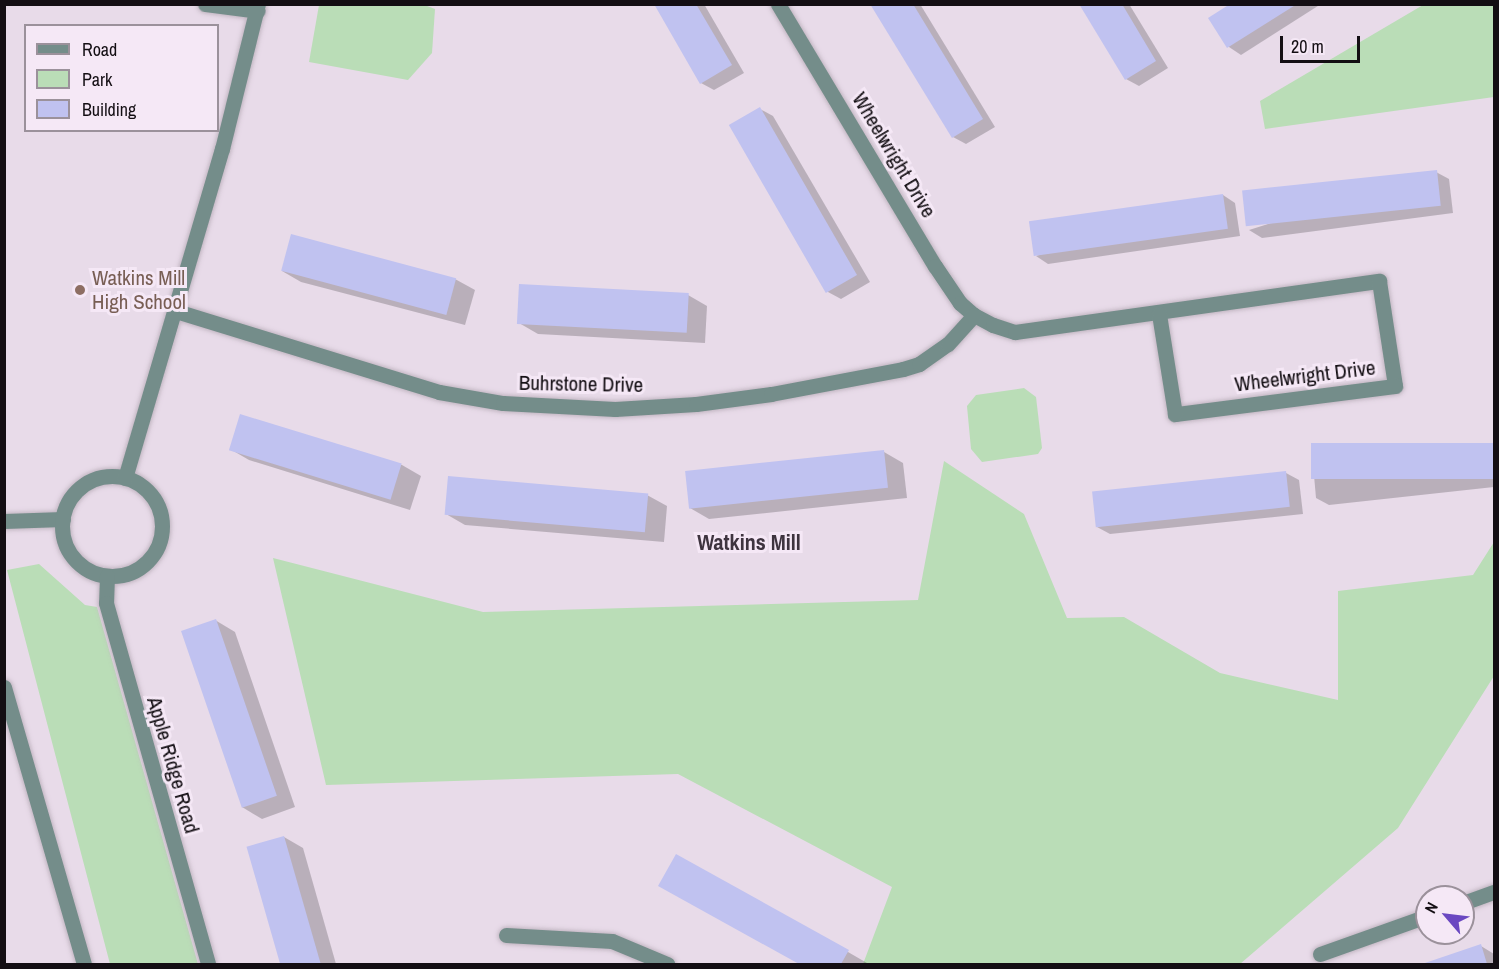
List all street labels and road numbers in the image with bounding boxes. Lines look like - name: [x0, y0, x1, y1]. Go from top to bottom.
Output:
- street label: Wheelwright Drive: [847, 88, 941, 222]
- street label: Wheelwright Drive: [1233, 355, 1377, 397]
- street label: Buhrstone Drive: [519, 370, 643, 398]
- street label: Apple Ridge Road: [141, 694, 205, 836]

